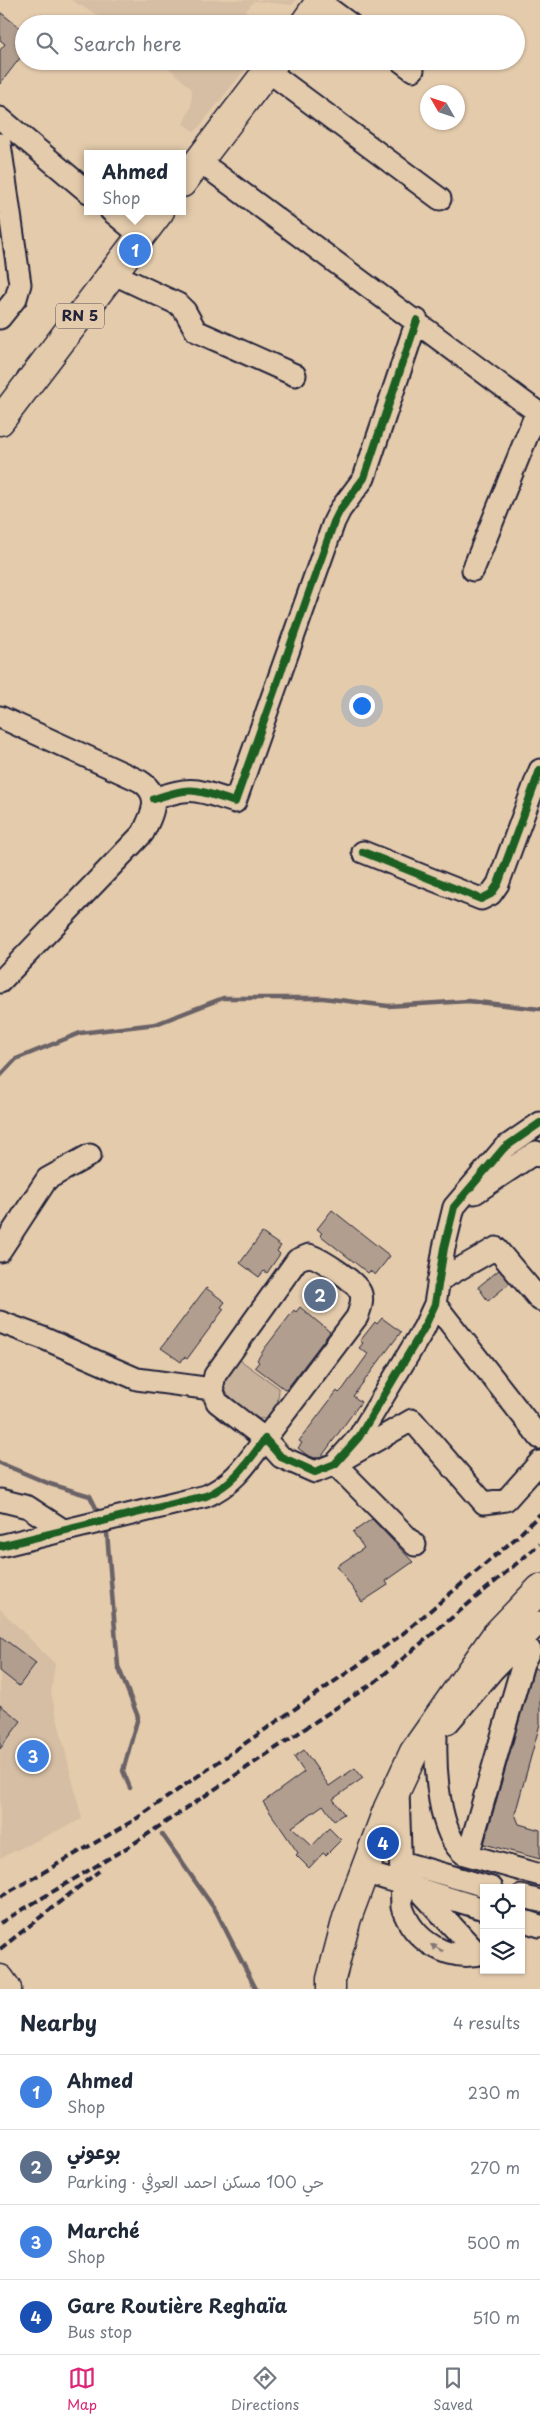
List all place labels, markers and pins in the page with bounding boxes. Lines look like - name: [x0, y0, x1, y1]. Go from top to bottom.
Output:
- pin: 1: [119, 231, 151, 269]
- pin: 2: [304, 1276, 336, 1314]
- pin: 3: [17, 1737, 49, 1775]
- pin: 4: [367, 1824, 399, 1862]

